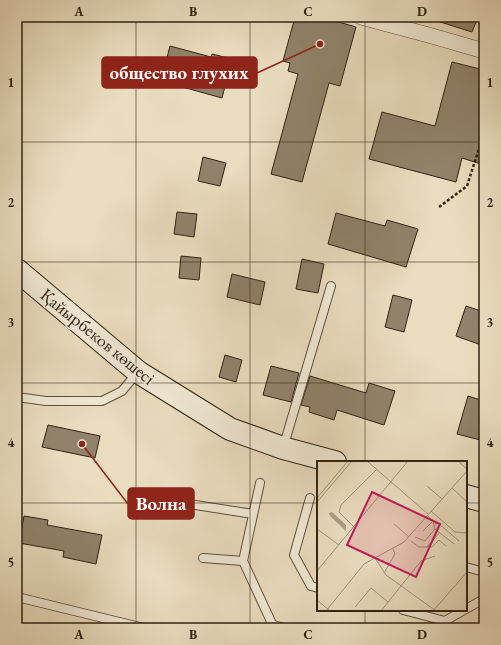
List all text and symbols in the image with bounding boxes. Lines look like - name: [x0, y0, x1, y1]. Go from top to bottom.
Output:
- text: A: [73, 3, 84, 20]
- text: B: [189, 3, 197, 20]
- text: C: [303, 3, 313, 20]
- text: D: [417, 3, 427, 20]
- callout: общество глухих: [102, 57, 257, 88]
- text: общество глухих: [109, 60, 249, 85]
- text: 1: [8, 74, 15, 91]
- text: 1: [487, 74, 494, 91]
- text: 2: [8, 194, 15, 211]
- text: 2: [487, 194, 494, 211]
- street label: Қайырбеков көшесі: [36, 283, 160, 390]
- text: 3: [8, 314, 15, 331]
- text: 3: [487, 314, 494, 331]
- text: 4: [8, 434, 15, 451]
- text: 4: [487, 434, 494, 451]
- inset map: [317, 461, 467, 611]
- callout: Волна: [128, 488, 194, 519]
- text: Волна: [136, 491, 187, 516]
- text: 5: [8, 554, 14, 571]
- text: 5: [487, 554, 493, 571]
- text: A: [73, 626, 84, 643]
- text: B: [189, 626, 197, 643]
- text: C: [303, 626, 313, 643]
- text: D: [417, 626, 427, 643]

